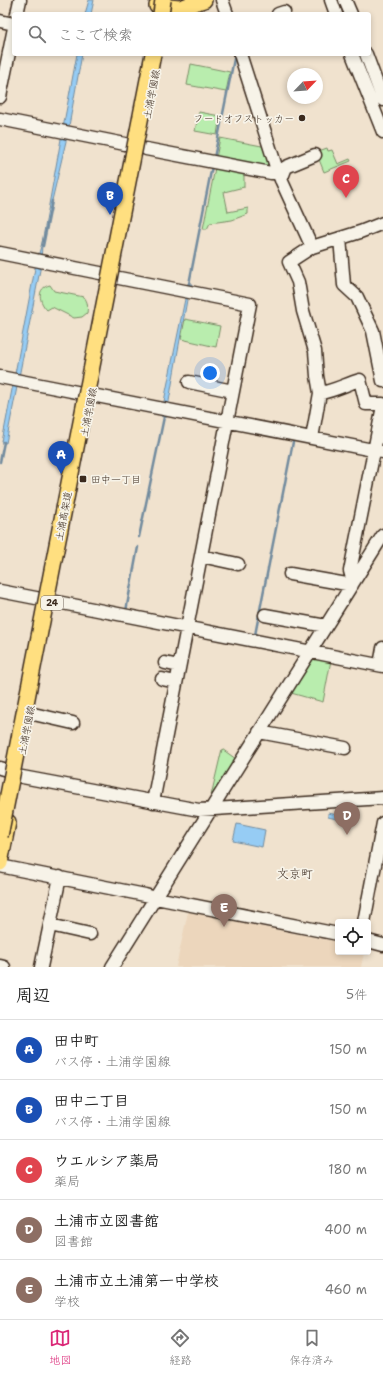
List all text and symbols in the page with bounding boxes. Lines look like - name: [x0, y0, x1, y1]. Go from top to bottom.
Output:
- search box: [12, 12, 371, 56]
- icon: search: [26, 23, 48, 45]
- text: ここで検索: [58, 25, 133, 45]
- street label: 土浦学園線: [140, 68, 163, 120]
- north arrow: [287, 68, 323, 104]
- place label: フードオフストッカー: [194, 112, 294, 125]
- marker: フードオフストッカー: [297, 113, 307, 123]
- pin: C: [333, 165, 359, 198]
- pin: B: [97, 182, 123, 215]
- your location: [200, 363, 220, 383]
- street label: 土浦学園線: [77, 386, 100, 438]
- pin: A: [48, 441, 74, 474]
- place label: 田中一丁目: [91, 473, 141, 486]
- marker: 田中一丁目: [78, 474, 88, 484]
- street label: 土浦高架道: [52, 490, 75, 542]
- road number: 24: [41, 596, 63, 610]
- street label: 土浦学園線: [15, 704, 38, 756]
- pin: D: [334, 802, 360, 835]
- district label: 文京町: [277, 866, 313, 882]
- pin: E: [211, 894, 237, 927]
- map controls: [335, 919, 371, 955]
- button: locate: [335, 919, 371, 955]
- text: 周辺: [16, 984, 50, 1006]
- text: 5件: [346, 986, 367, 1003]
- text: 田中町: [54, 1031, 99, 1051]
- text: A: [24, 1041, 34, 1058]
- text: 150 m: [329, 1041, 367, 1058]
- text: バス停 · 土浦学園線: [54, 1053, 171, 1070]
- text: 田中二丁目: [54, 1091, 129, 1111]
- text: B: [25, 1101, 33, 1118]
- text: 150 m: [329, 1101, 367, 1118]
- text: バス停 · 土浦学園線: [54, 1113, 171, 1130]
- text: ウエルシア薬局: [54, 1151, 159, 1171]
- text: C: [25, 1161, 33, 1178]
- text: 180 m: [328, 1161, 367, 1178]
- text: 薬局: [54, 1173, 80, 1190]
- text: 土浦市立図書館: [54, 1211, 159, 1231]
- text: D: [24, 1221, 34, 1238]
- text: 400 m: [324, 1221, 367, 1238]
- text: 図書館: [54, 1233, 93, 1250]
- text: 土浦市立土浦第一中学校: [54, 1271, 219, 1291]
- text: E: [25, 1281, 33, 1298]
- text: 460 m: [325, 1281, 367, 1298]
- text: 学校: [54, 1293, 80, 1310]
- tab: 地図: [49, 1327, 71, 1368]
- tab: 経路: [169, 1327, 191, 1368]
- tab: 保存済み: [290, 1327, 334, 1368]

